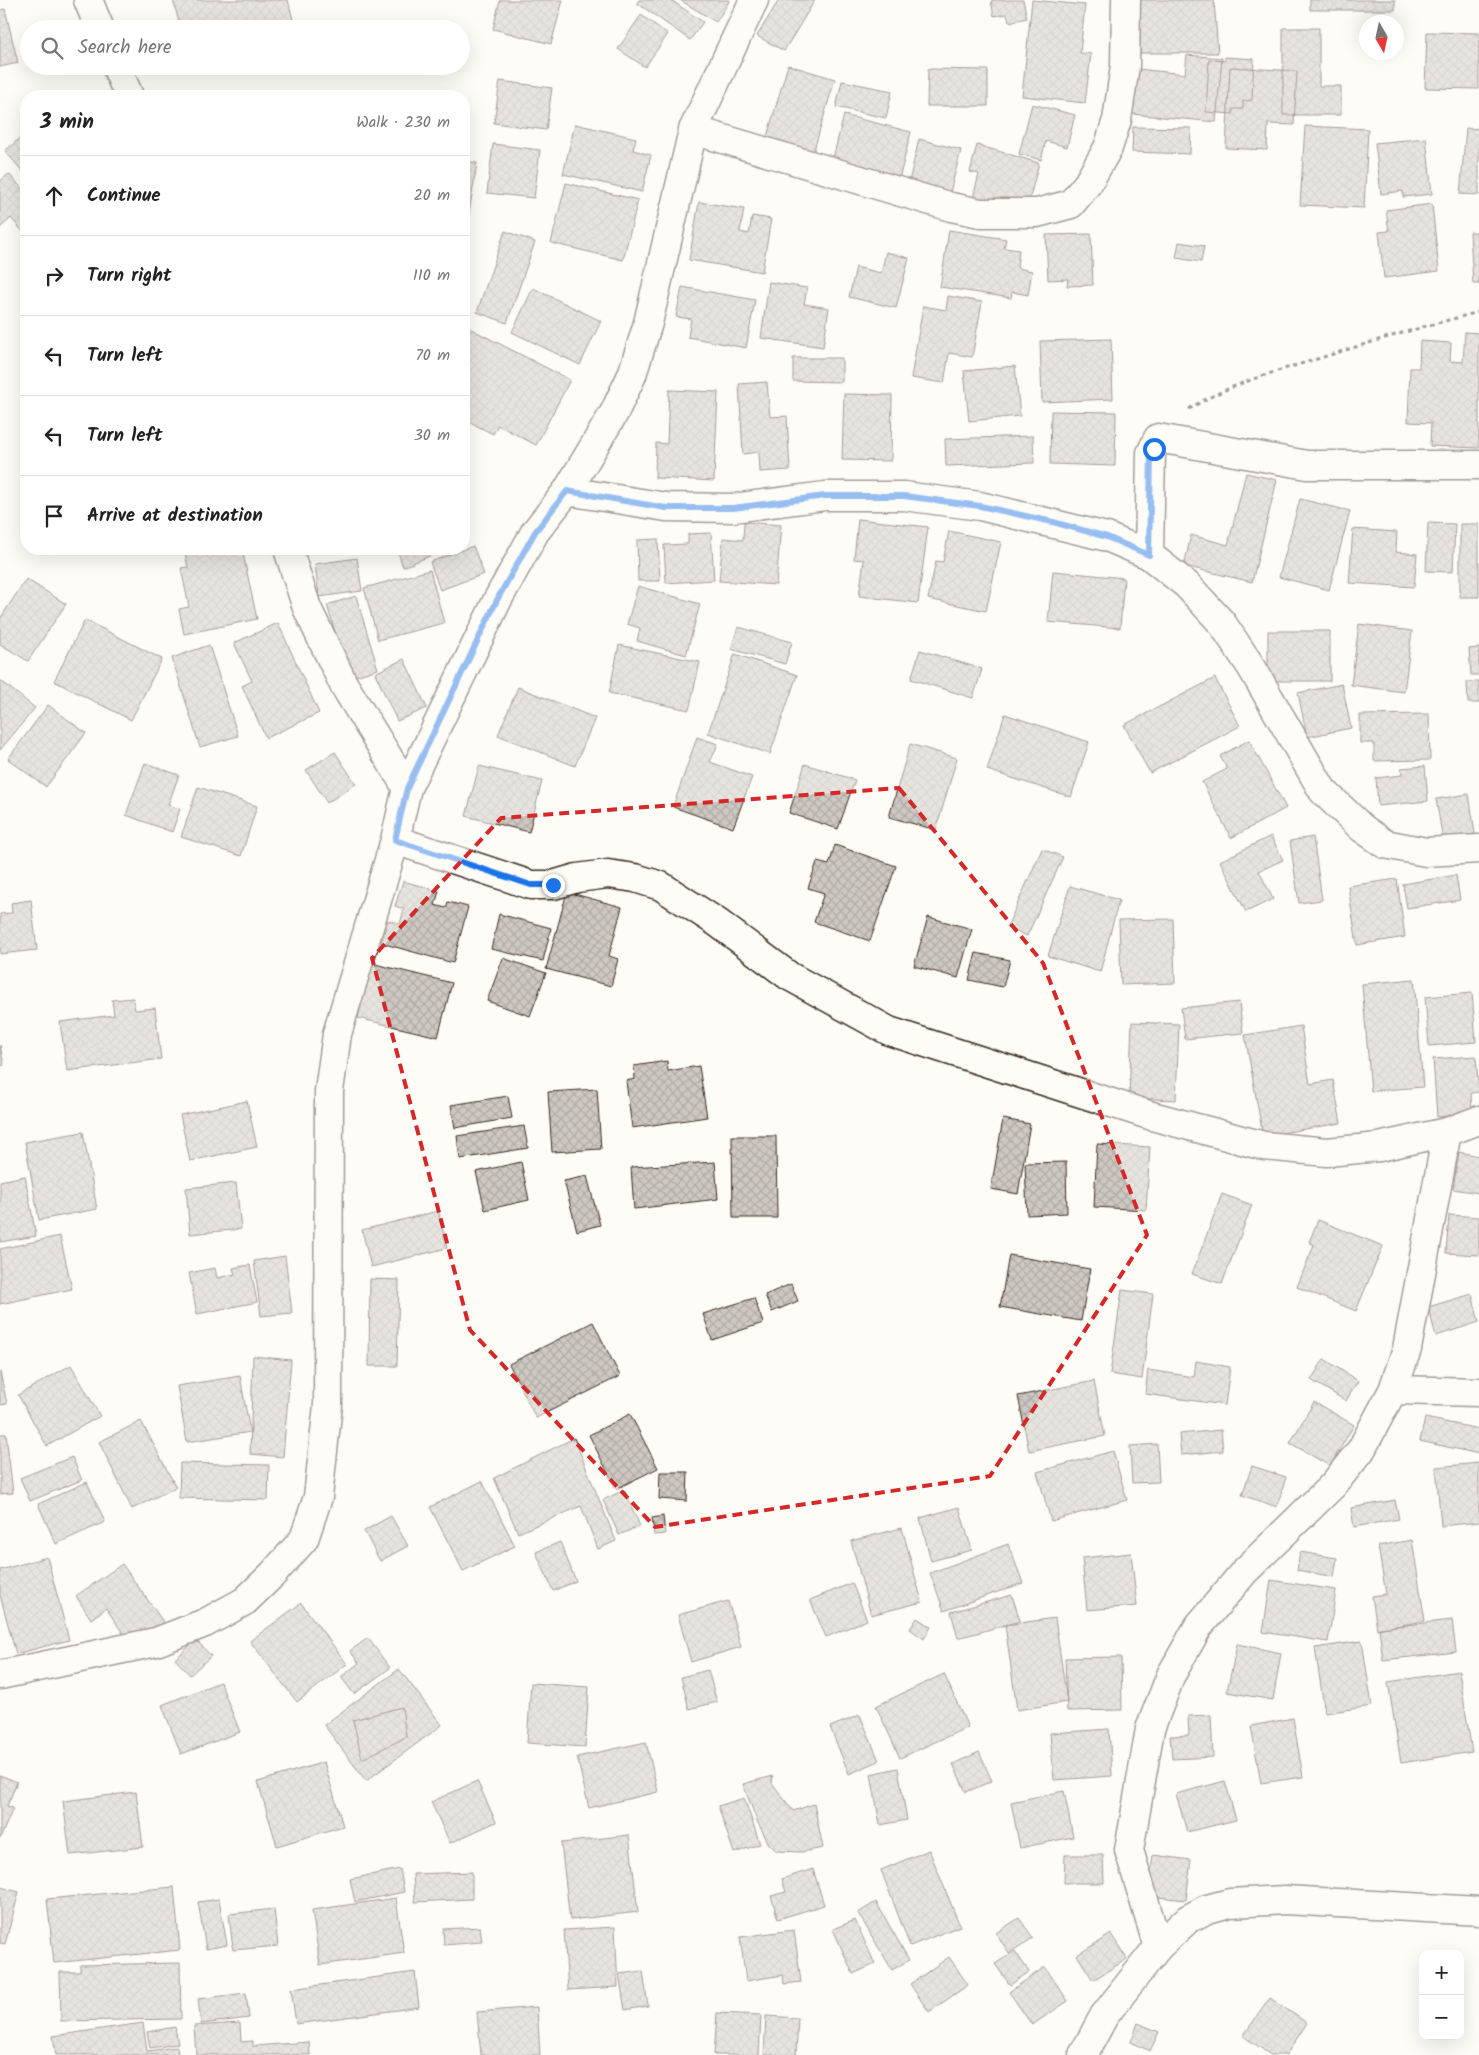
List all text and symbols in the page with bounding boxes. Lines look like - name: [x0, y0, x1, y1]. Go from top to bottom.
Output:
- north arrow: [1359, 15, 1404, 60]
- search box: [20, 20, 470, 75]
- text: Search here: [78, 33, 172, 63]
- icon: search: [38, 34, 66, 62]
- text: 3 min: [40, 106, 94, 139]
- text: Walk · 230 m: [356, 110, 450, 135]
- text: Continue: [87, 181, 160, 211]
- icon: ahead: [40, 182, 68, 210]
- text: 20 m: [414, 183, 450, 208]
- text: Turn right: [87, 261, 172, 291]
- icon: right: [40, 262, 68, 290]
- text: 110 m: [413, 263, 450, 288]
- text: Turn left: [87, 341, 162, 371]
- icon: left: [40, 342, 68, 370]
- text: 70 m: [415, 343, 450, 368]
- text: Turn left: [87, 421, 162, 451]
- icon: left: [40, 422, 68, 450]
- text: 30 m: [414, 423, 450, 448]
- route start: [1143, 438, 1166, 461]
- text: Arrive at destination: [87, 501, 263, 531]
- icon: arrive: [40, 502, 68, 530]
- route end: [542, 874, 565, 897]
- map controls: [1419, 1950, 1464, 2040]
- button: +: [1419, 1950, 1464, 1995]
- button: −: [1419, 1995, 1464, 2040]

